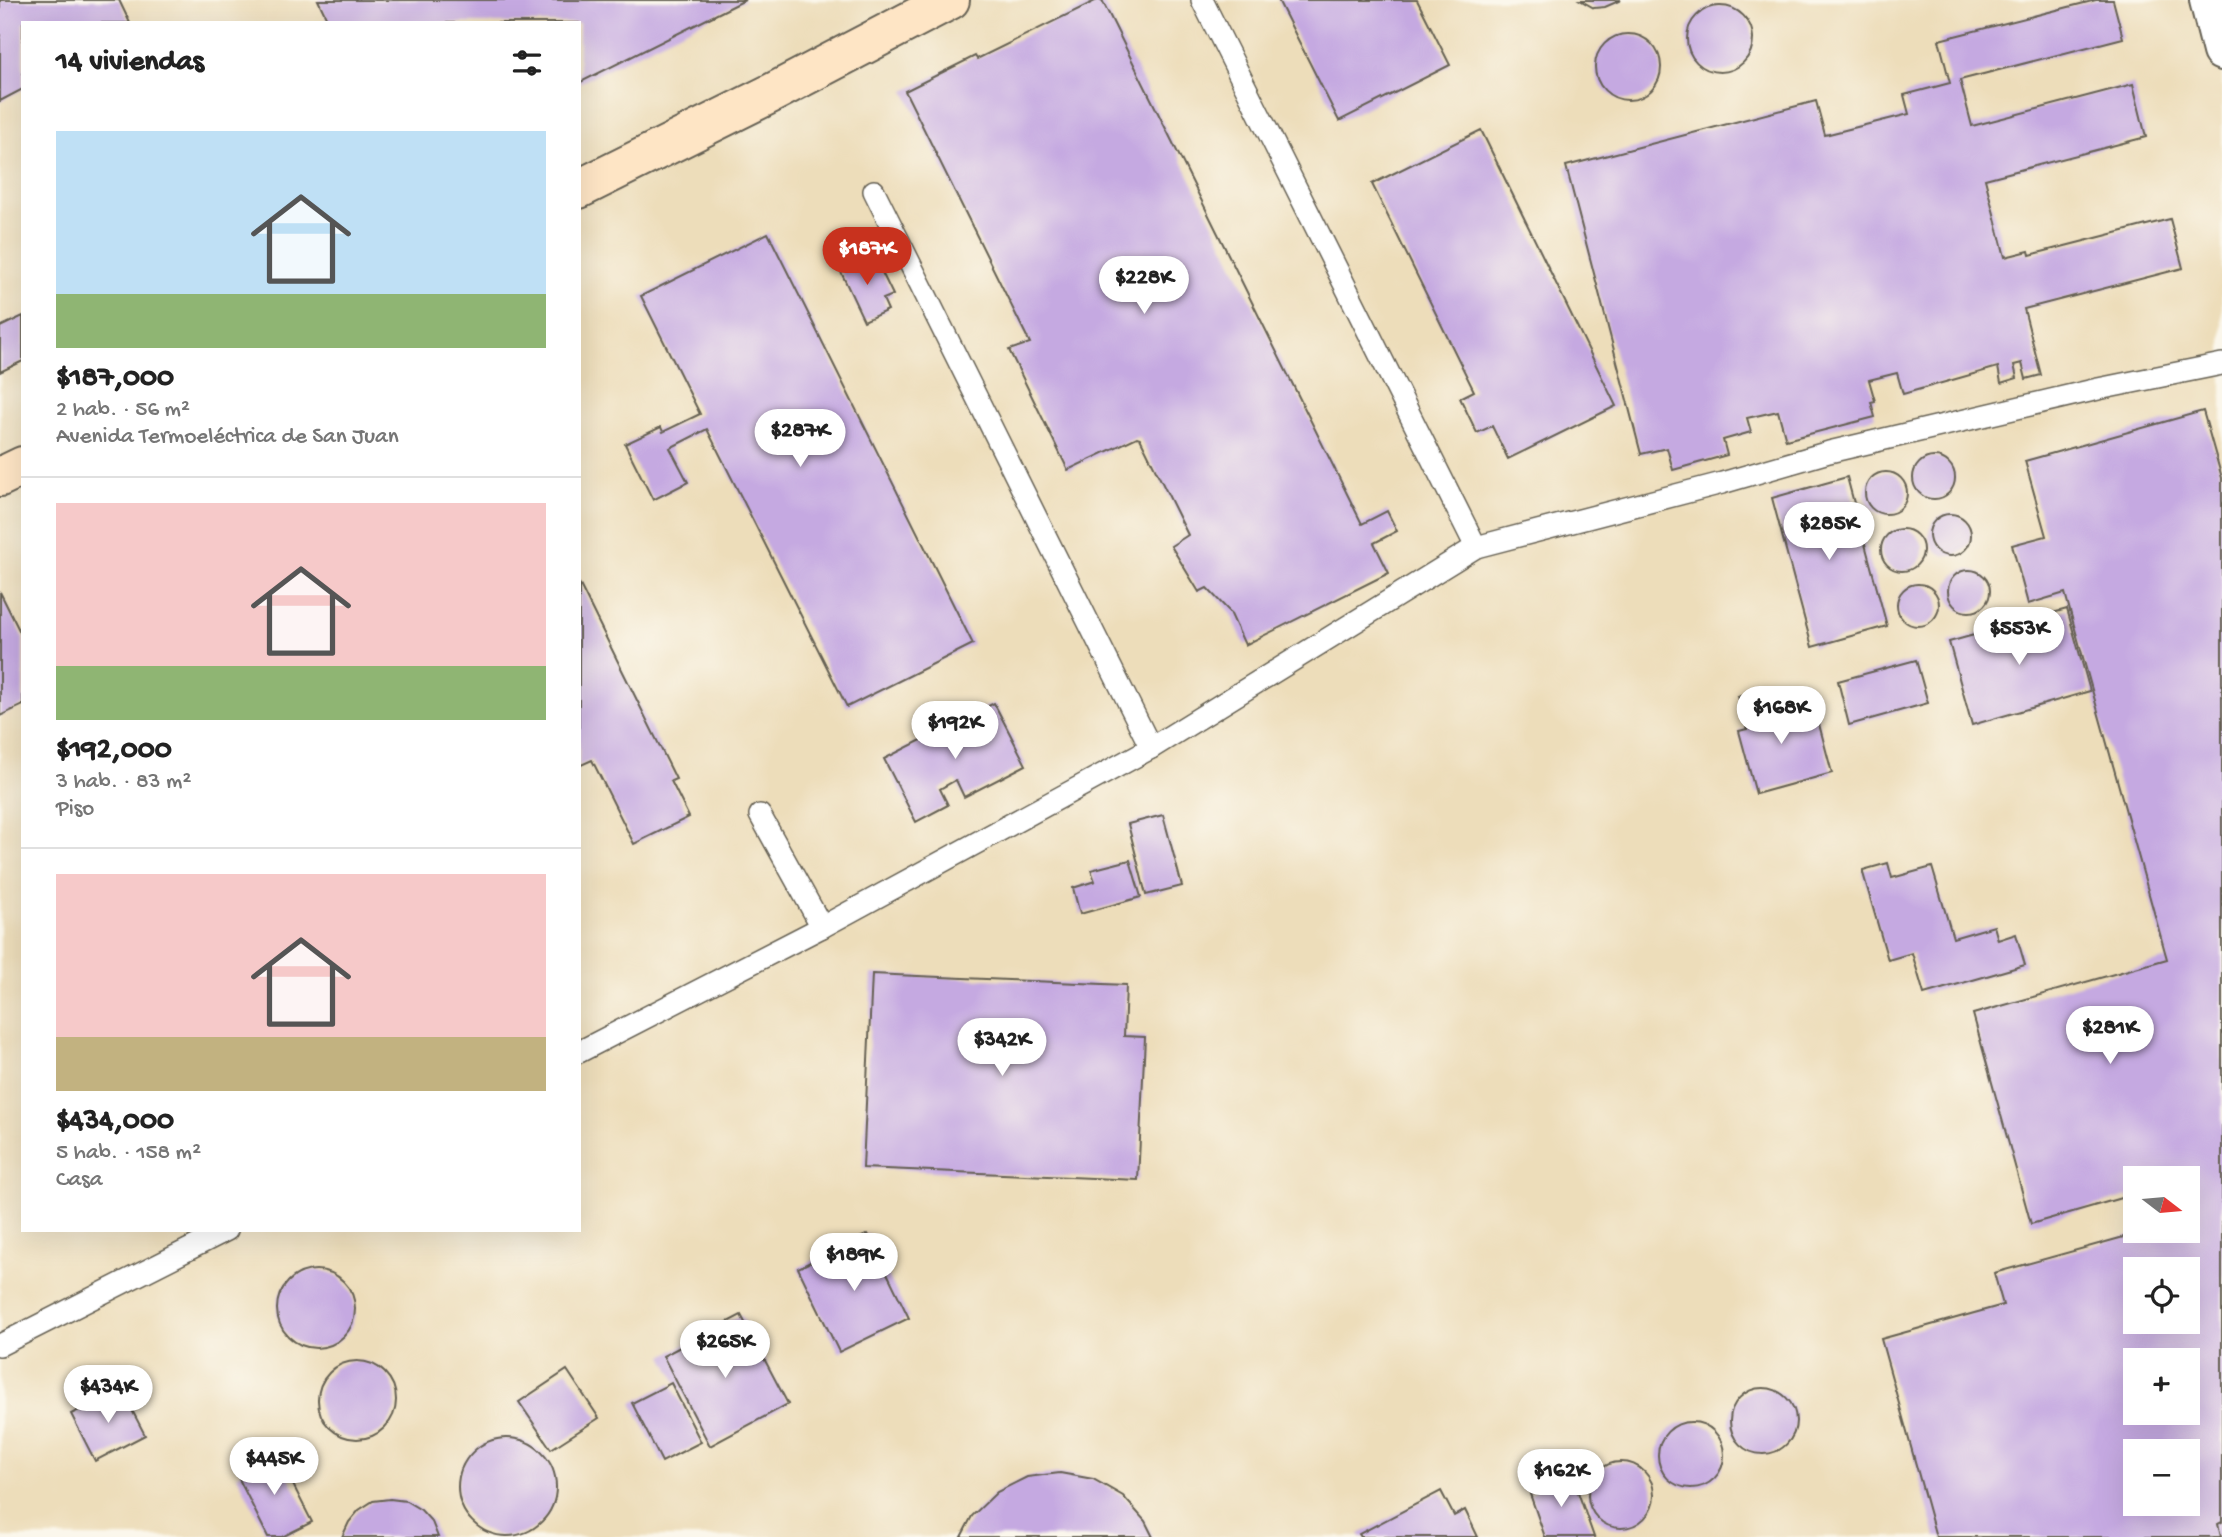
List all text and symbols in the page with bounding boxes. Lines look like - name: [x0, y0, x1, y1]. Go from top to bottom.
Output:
- icon: filters: [508, 44, 546, 82]
- text: 14 viviendas: [56, 46, 204, 81]
- icon: home: [238, 176, 364, 302]
- pin: $187K: [818, 228, 916, 287]
- text: $187K: [839, 236, 895, 263]
- pin: $228K: [1095, 256, 1193, 316]
- text: $228K: [1115, 265, 1173, 292]
- text: $187,000: [56, 362, 174, 397]
- text: 2 hab. · 56 m²: [56, 397, 190, 424]
- pin: $287K: [751, 410, 849, 469]
- text: $287K: [771, 418, 829, 445]
- text: Avenida Termoeléctrica de San Juan: [56, 424, 399, 451]
- pin: $285K: [1780, 503, 1878, 562]
- text: $285K: [1800, 511, 1858, 538]
- icon: home: [238, 548, 364, 674]
- pin: $553K: [1970, 608, 2068, 667]
- text: $553K: [1989, 616, 2049, 643]
- pin: $168K: [1732, 686, 1830, 746]
- text: $168K: [1753, 695, 1809, 722]
- pin: $192K: [906, 702, 1004, 761]
- text: $192K: [927, 710, 983, 737]
- text: $192,000: [56, 734, 172, 769]
- text: 3 hab. · 83 m²: [56, 769, 191, 796]
- text: Piso: [56, 796, 94, 823]
- icon: home: [238, 919, 364, 1045]
- pin: $281K: [2061, 1006, 2159, 1066]
- text: $281K: [2082, 1015, 2138, 1042]
- pin: $342K: [953, 1018, 1051, 1078]
- text: $342K: [973, 1027, 1031, 1054]
- text: $434,000: [56, 1105, 174, 1140]
- text: 5 hab. · 158 m²: [56, 1140, 201, 1167]
- north arrow: [2123, 1166, 2200, 1242]
- map controls: [2123, 1166, 2200, 1516]
- text: Casa: [56, 1167, 102, 1194]
- pin: $189K: [805, 1234, 903, 1293]
- text: $189K: [826, 1242, 882, 1269]
- button: locate: [2123, 1257, 2200, 1334]
- pin: $265K: [676, 1320, 774, 1380]
- text: $265K: [696, 1329, 754, 1356]
- button: +: [2123, 1348, 2200, 1425]
- pin: $434K: [59, 1366, 157, 1425]
- text: $434K: [80, 1374, 136, 1401]
- pin: $445K: [225, 1438, 323, 1497]
- button: −: [2123, 1439, 2200, 1516]
- text: $445K: [246, 1446, 302, 1473]
- pin: $162K: [1512, 1450, 1610, 1509]
- text: $162K: [1533, 1458, 1589, 1485]

